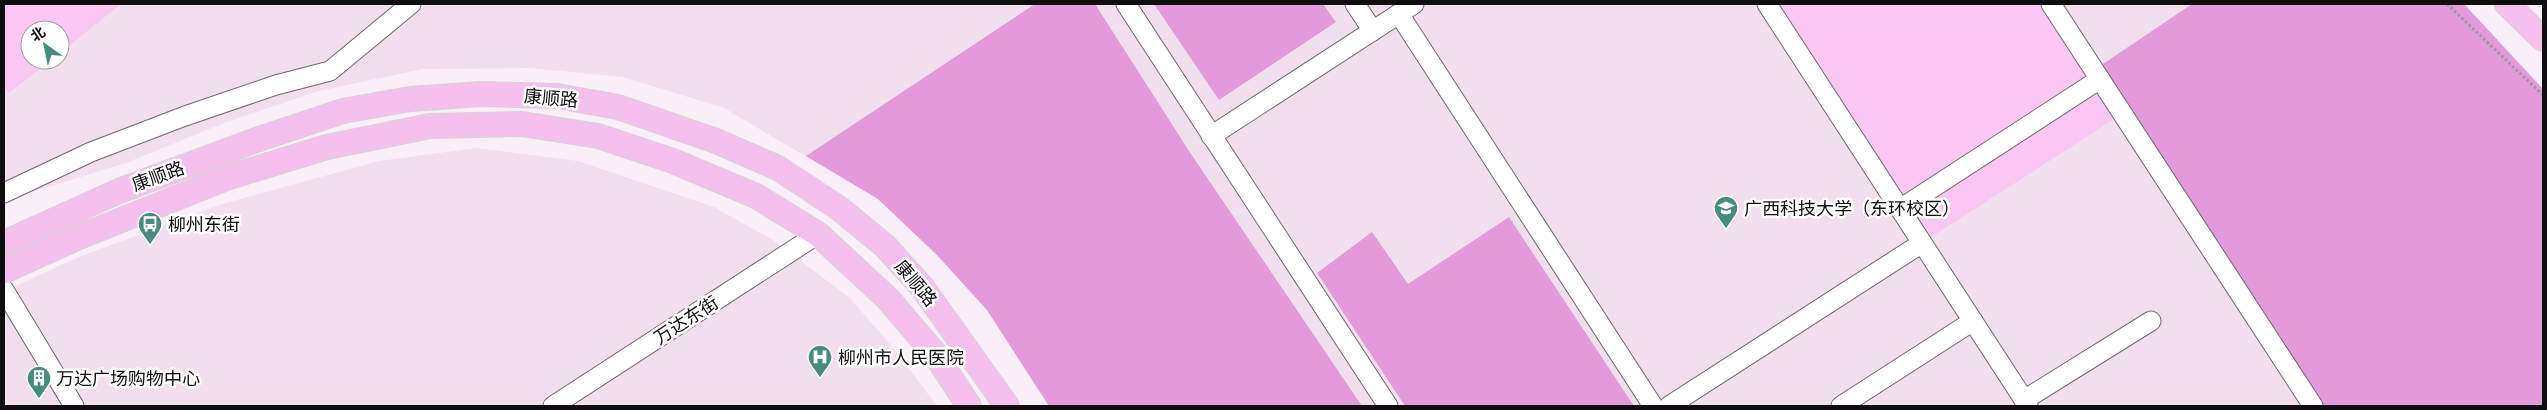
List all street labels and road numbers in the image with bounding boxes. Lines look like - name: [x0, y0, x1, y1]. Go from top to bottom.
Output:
- street label: 康顺路: [523, 84, 579, 112]
- street label: 康顺路: [129, 156, 187, 196]
- street label: 康顺路: [890, 255, 942, 311]
- street label: 万达东街: [650, 291, 722, 349]

